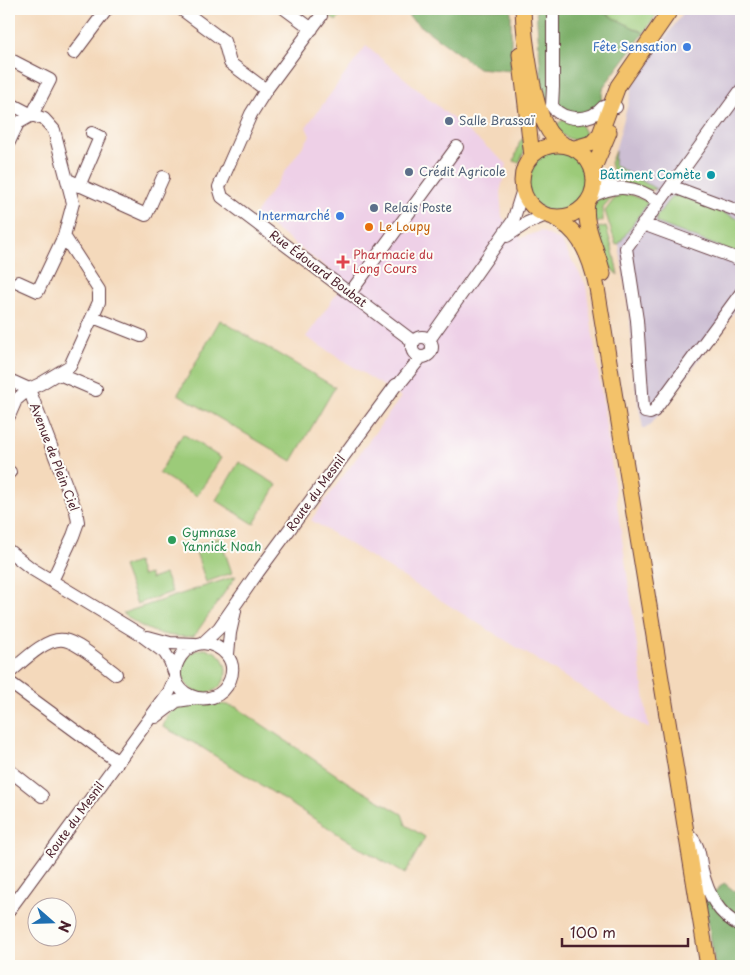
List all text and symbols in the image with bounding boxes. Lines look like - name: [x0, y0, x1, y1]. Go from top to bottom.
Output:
- place label: Fête Sensation: [593, 37, 677, 55]
- marker: Fête Sensation: [681, 41, 693, 53]
- place label: Salle Brassaï: [459, 111, 535, 129]
- marker: Salle Brassaï: [443, 115, 455, 127]
- place label: Crédit Agricole: [419, 162, 506, 180]
- place label: Bâtiment Comète: [599, 165, 701, 183]
- marker: Crédit Agricole: [403, 166, 415, 178]
- marker: Bâtiment Comète: [705, 169, 717, 181]
- place label: Relais Poste: [384, 198, 452, 216]
- marker: Relais Poste: [368, 202, 380, 214]
- place label: Intermarché: [258, 206, 330, 224]
- marker: Intermarché: [334, 210, 346, 222]
- place label: Le Loupy: [379, 217, 430, 235]
- marker: Le Loupy: [363, 221, 375, 233]
- street label: Rue Édouard Boubat: [266, 226, 371, 311]
- place label: Pharmacie du Long Cours: [353, 245, 433, 277]
- marker: Pharmacie du Long Cours: [337, 256, 349, 268]
- street label: Avenue de Plein Ciel: [26, 400, 84, 513]
- street label: Route du Mesnil: [281, 451, 349, 534]
- place label: Gymnase Yannick Noah: [182, 523, 261, 555]
- marker: Gymnase Yannick Noah: [166, 534, 178, 546]
- street label: Route du Mesnil: [40, 778, 108, 861]
- north arrow: [28, 898, 78, 948]
- scale bar: [562, 915, 689, 947]
- text: N: [53, 918, 76, 935]
- text: 100 m: [570, 920, 616, 943]

